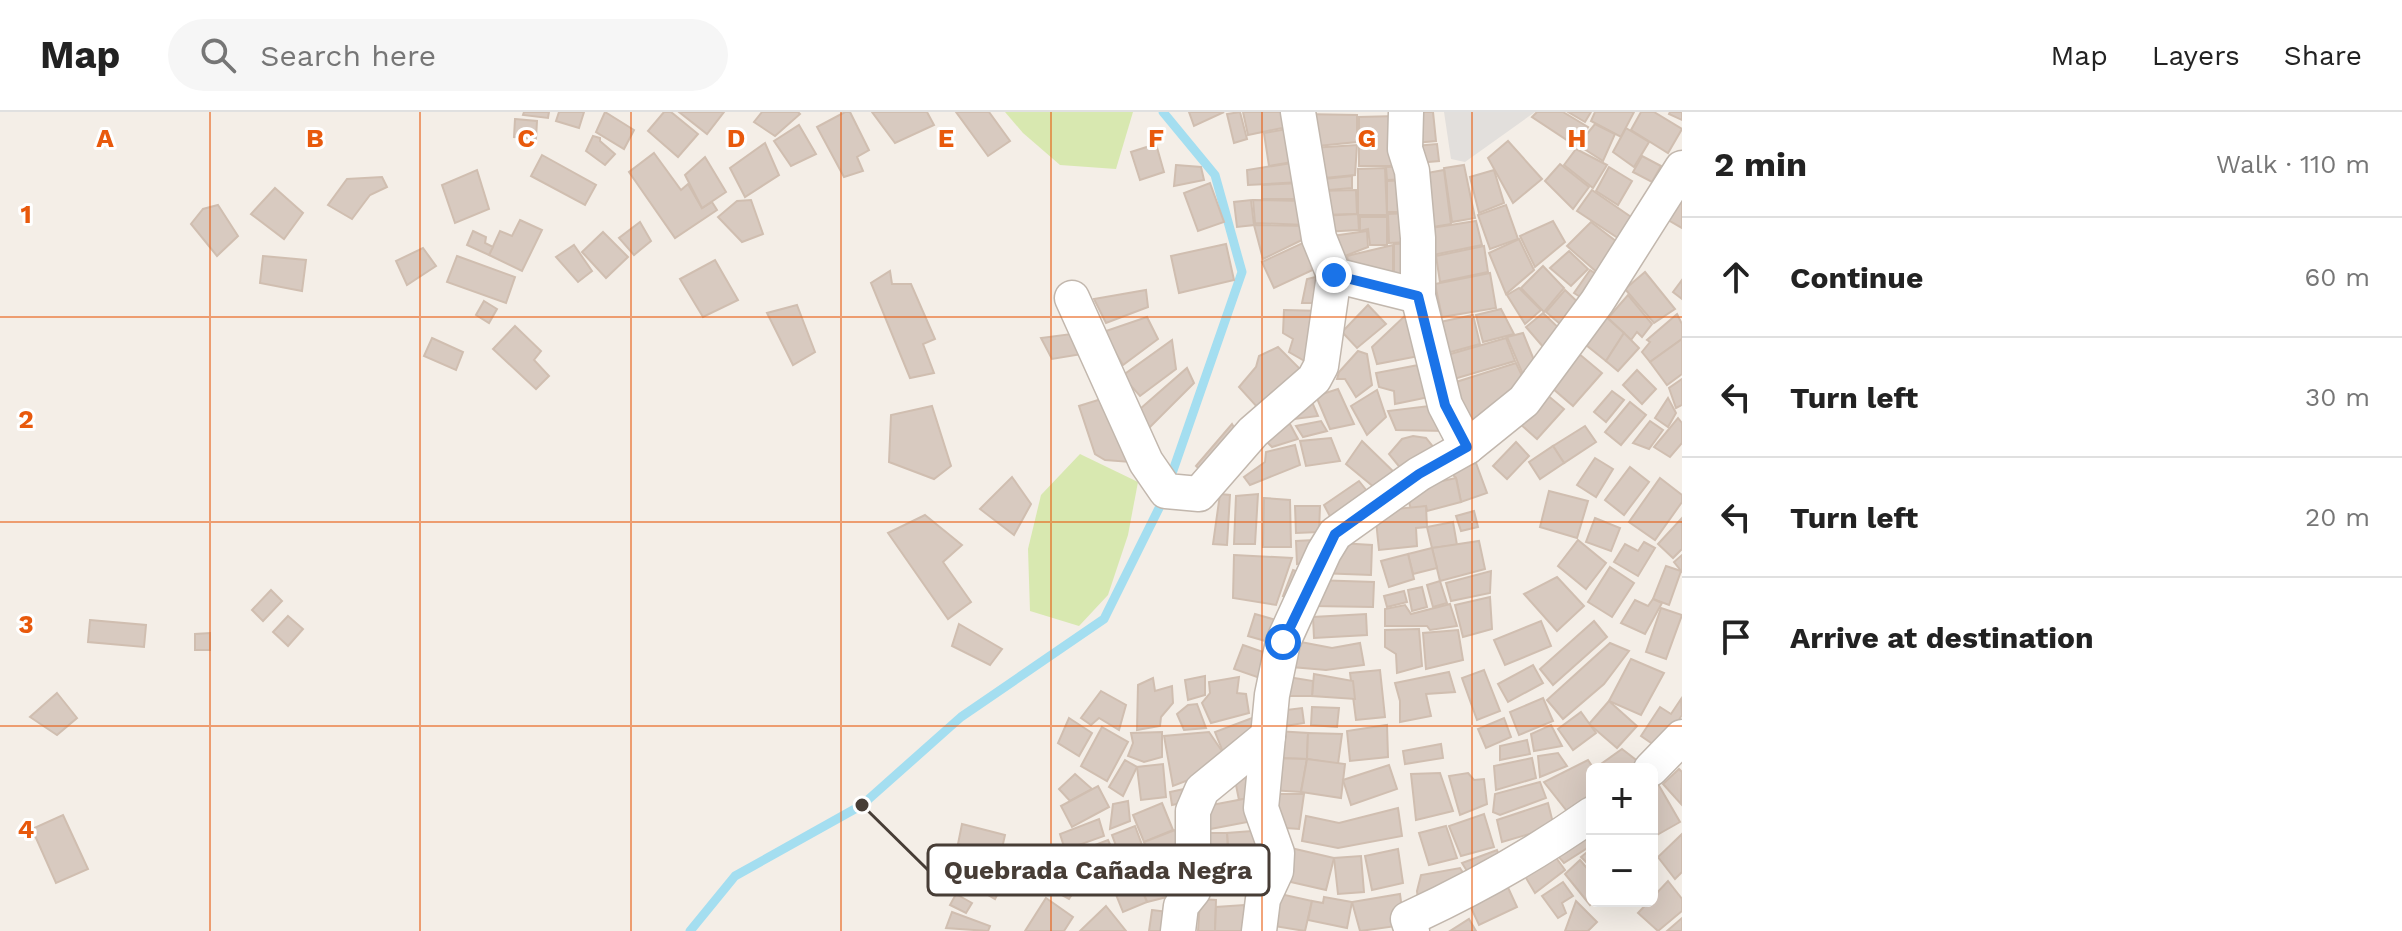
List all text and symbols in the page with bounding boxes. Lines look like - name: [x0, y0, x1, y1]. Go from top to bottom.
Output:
- search box: [168, 19, 728, 91]
- text: Map: [40, 33, 120, 77]
- icon: search: [196, 33, 240, 77]
- text: Search here: [260, 38, 436, 73]
- text: Map: [2051, 39, 2108, 72]
- text: Layers: [2152, 39, 2240, 72]
- text: Share: [2284, 39, 2362, 72]
- text: A: [96, 123, 114, 153]
- text: B: [306, 123, 324, 153]
- text: C: [517, 123, 535, 153]
- text: D: [727, 123, 745, 153]
- text: E: [938, 123, 954, 153]
- text: F: [1148, 123, 1164, 153]
- text: G: [1358, 123, 1376, 153]
- text: H: [1567, 123, 1587, 153]
- text: 2 min: [1714, 144, 1807, 184]
- text: Walk · 110 m: [2216, 149, 2370, 179]
- text: 1: [20, 199, 32, 229]
- icon: ahead: [1714, 255, 1758, 299]
- route end: [1316, 257, 1352, 293]
- text: Continue: [1790, 260, 1923, 295]
- text: 60 m: [2304, 262, 2370, 292]
- icon: left: [1714, 375, 1758, 419]
- text: Turn left: [1790, 380, 1918, 415]
- text: 30 m: [2305, 382, 2370, 412]
- text: 2: [18, 404, 34, 434]
- icon: left: [1714, 495, 1758, 539]
- text: Turn left: [1790, 500, 1918, 535]
- text: 20 m: [2305, 502, 2370, 532]
- text: 3: [18, 609, 34, 639]
- icon: arrive: [1714, 615, 1758, 659]
- text: Arrive at destination: [1790, 620, 2094, 655]
- route start: [1265, 624, 1301, 660]
- map controls: [1586, 763, 1658, 907]
- button: +: [1586, 763, 1658, 835]
- text: 4: [18, 814, 35, 844]
- button: −: [1586, 835, 1658, 907]
- callout: Quebrada Cañada Negra: [928, 845, 1269, 895]
- text: Quebrada Cañada Negra: [944, 855, 1252, 885]

